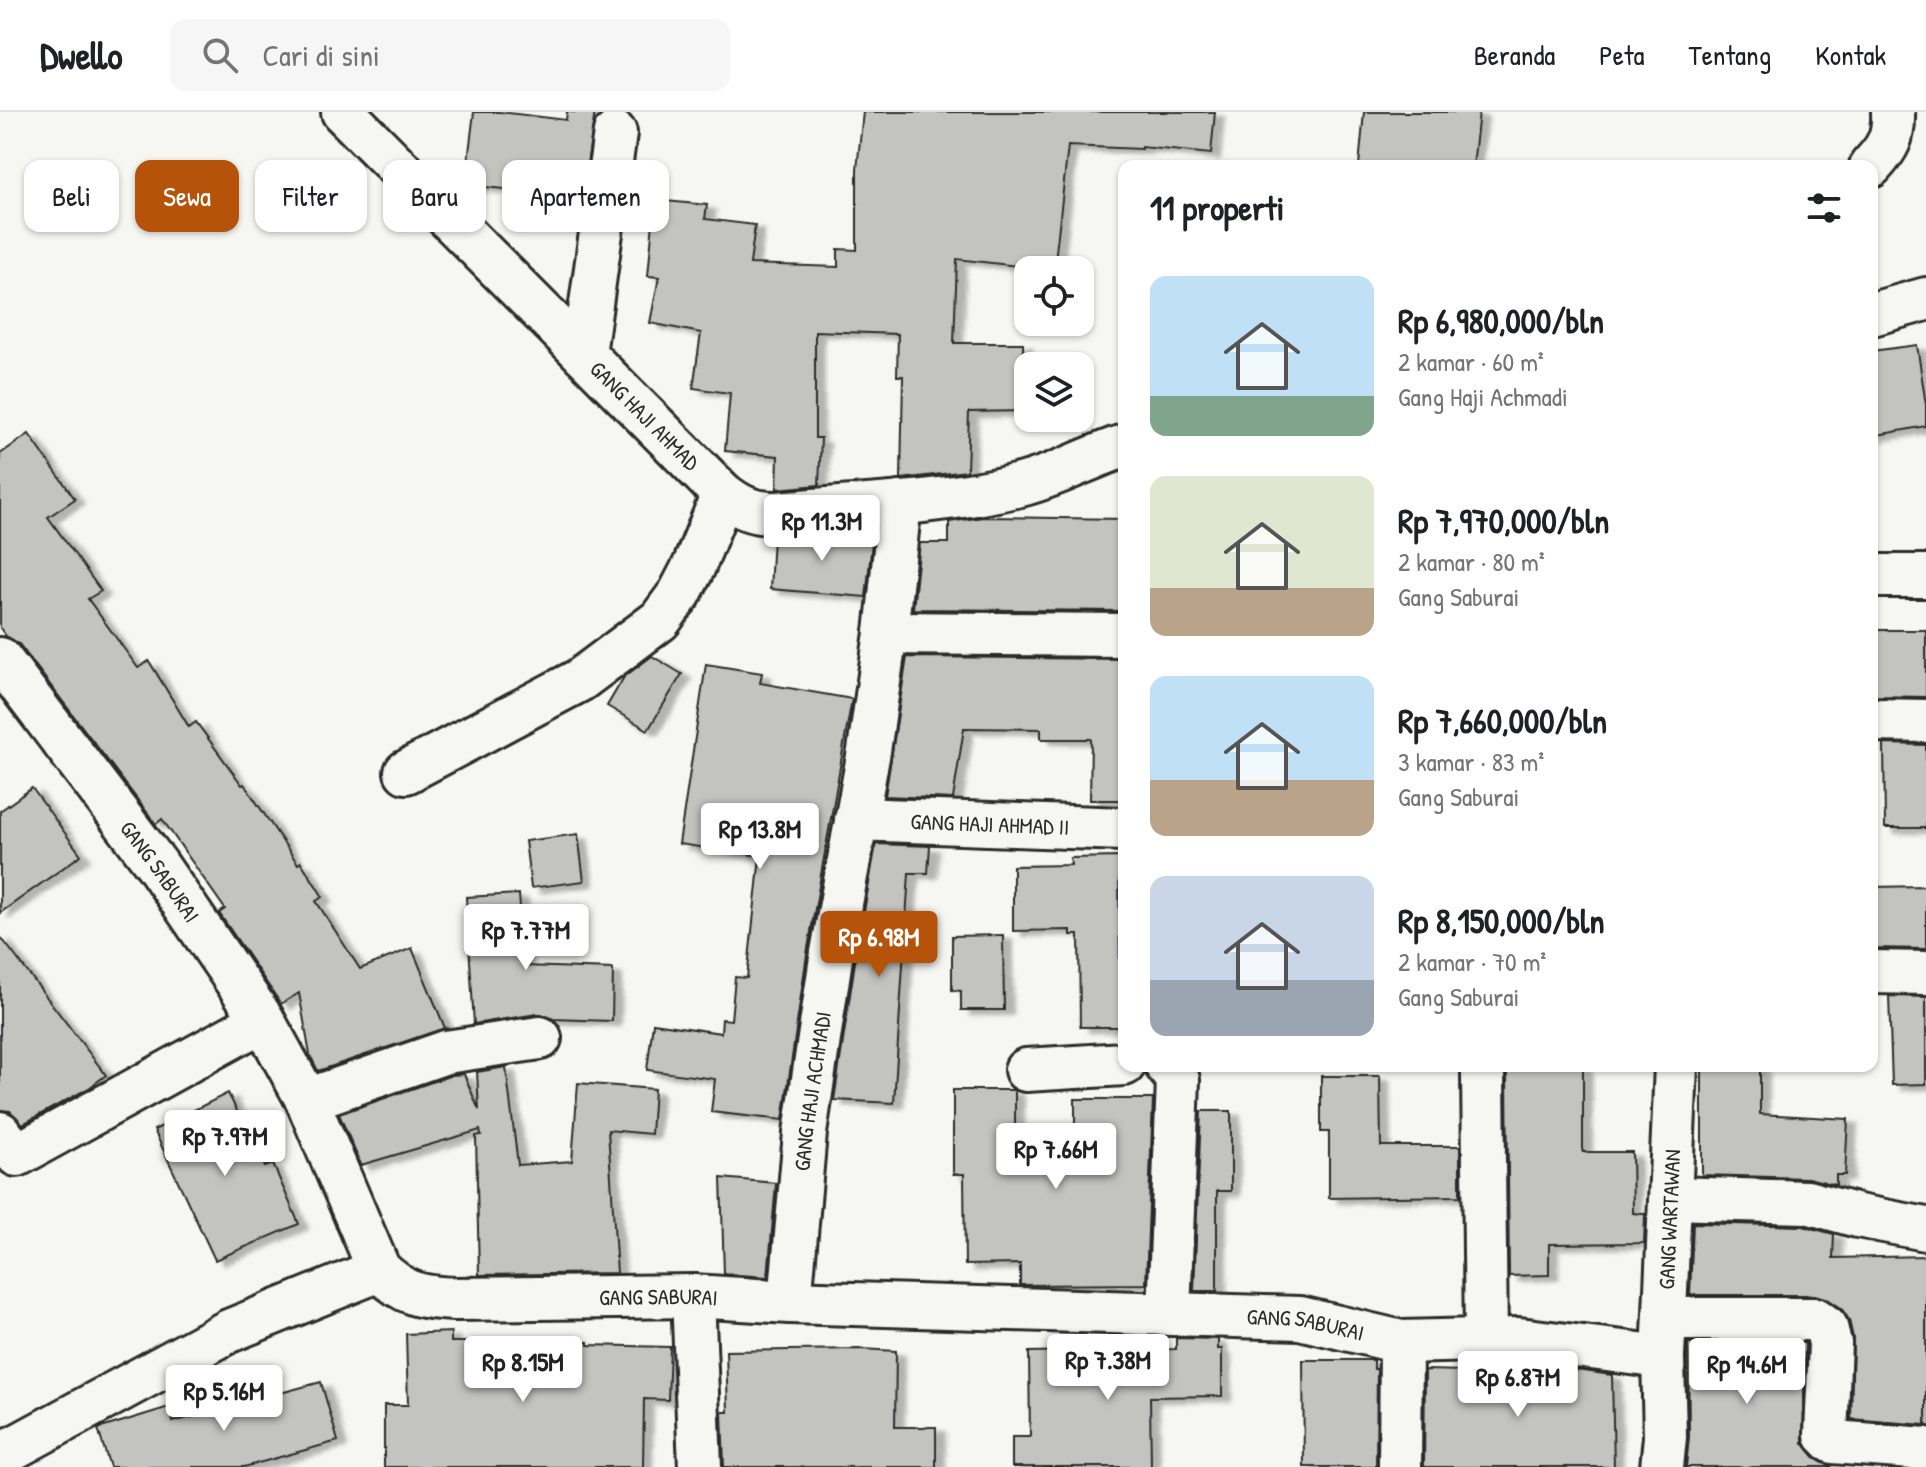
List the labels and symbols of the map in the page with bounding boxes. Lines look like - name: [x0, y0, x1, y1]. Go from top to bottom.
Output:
- street label: GANG HAJI AHMAD: [584, 354, 706, 477]
- pin: Rp 11.3M: [739, 495, 905, 563]
- pin: Rp 13.8M: [677, 803, 843, 871]
- street label: GANG HAJI AHMAD II: [910, 806, 1070, 842]
- street label: GANG SABURAI: [113, 814, 207, 928]
- pin: Rp 7.77M: [443, 904, 609, 972]
- pin: Rp 6.98M: [796, 911, 962, 979]
- street label: GANG HAJI ACHMADI: [787, 1009, 838, 1172]
- pin: Rp 7.97M: [142, 1110, 308, 1178]
- pin: Rp 7.66M: [973, 1123, 1139, 1191]
- street label: GANG WARTAWAN: [1651, 1149, 1687, 1290]
- street label: GANG SABURAI: [599, 1281, 719, 1313]
- street label: GANG SABURAI: [1246, 1301, 1367, 1348]
- pin: Rp 7.38M: [1025, 1334, 1191, 1402]
- pin: Rp 8.15M: [440, 1336, 606, 1404]
- pin: Rp 14.6M: [1664, 1338, 1830, 1406]
- pin: Rp 6.87M: [1435, 1351, 1601, 1419]
- pin: Rp 5.16M: [141, 1365, 307, 1433]

